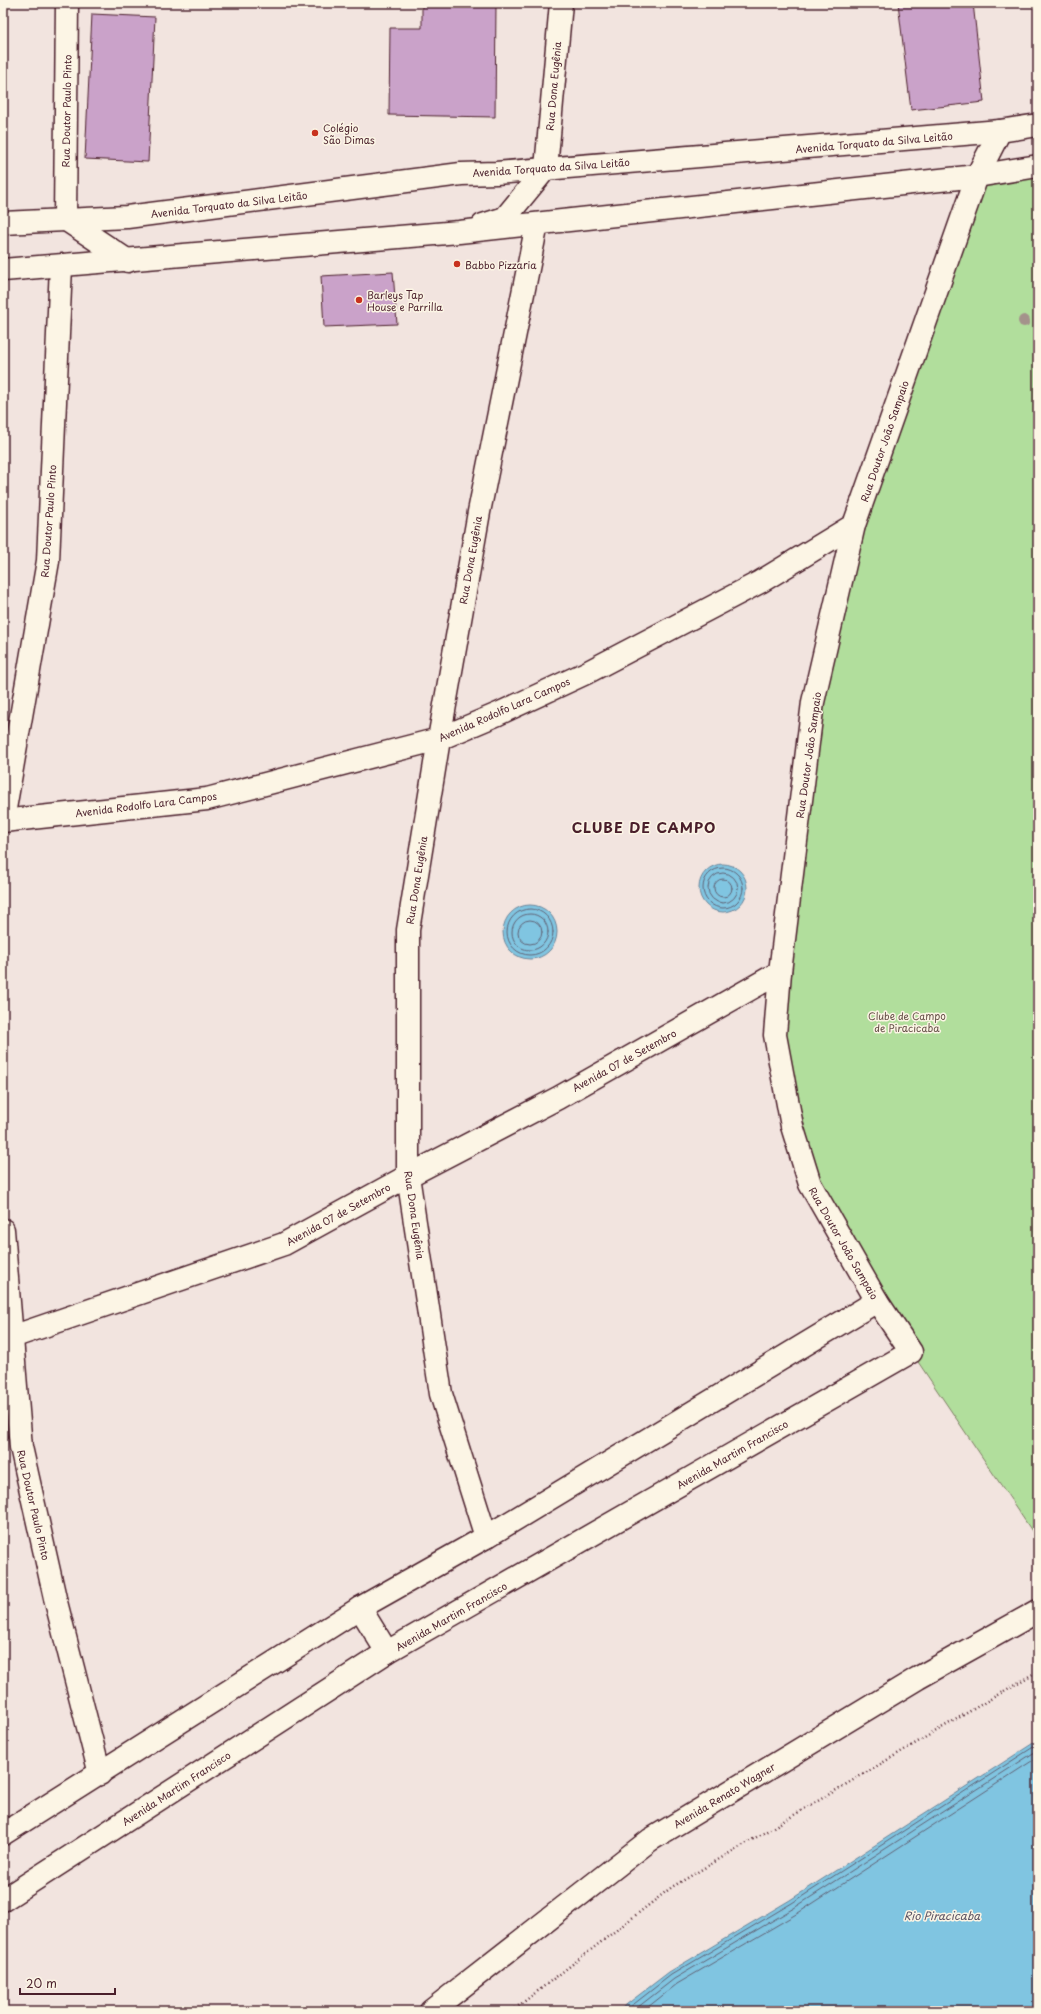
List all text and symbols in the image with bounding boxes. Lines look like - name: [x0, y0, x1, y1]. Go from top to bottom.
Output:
- street label: Rua Dona Eugênia: [542, 40, 564, 131]
- street label: Rua Doutor Paulo Pinto: [58, 54, 74, 168]
- place label: Colégio São Dimas: [323, 120, 375, 147]
- marker: Colégio São Dimas: [310, 128, 320, 138]
- street label: Avenida Torquato da Silva Leitão: [795, 128, 954, 156]
- street label: Avenida Torquato da Silva Leitão: [472, 154, 631, 180]
- street label: Avenida Torquato da Silva Leitão: [150, 187, 309, 221]
- place label: Babbo Pizzaria: [465, 257, 537, 272]
- marker: Babbo Pizzaria: [452, 259, 462, 269]
- place label: Barleys Tap House e Parrilla: [367, 287, 443, 314]
- marker: Barleys Tap House e Parrilla: [354, 295, 364, 305]
- street label: Rua Doutor João Sampaio: [856, 378, 912, 504]
- street label: Rua Doutor Paulo Pinto: [37, 464, 59, 578]
- street label: Rua Dona Eugênia: [455, 514, 485, 605]
- street label: Avenida Rodolfo Lara Campos: [436, 673, 573, 745]
- street label: Rua Doutor João Sampaio: [792, 690, 824, 819]
- street label: Avenida Rodolfo Lara Campos: [74, 788, 218, 820]
- district label: CLUBE DE CAMPO: [572, 817, 716, 838]
- street label: Rua Dona Eugênia: [402, 834, 431, 925]
- park label: Clube de Campo de Piracicaba: [868, 1008, 946, 1035]
- street label: Avenida 07 de Setembro: [569, 1025, 679, 1095]
- street label: Rua Dona Eugênia: [401, 1170, 429, 1261]
- street label: Avenida 07 de Setembro: [283, 1179, 393, 1249]
- street label: Rua Doutor João Sampaio: [806, 1184, 883, 1302]
- street label: Avenida Martim Francisco: [673, 1416, 791, 1492]
- street label: Rua Doutor Paulo Pinto: [14, 1448, 54, 1562]
- street label: Avenida Martim Francisco: [392, 1578, 510, 1654]
- street label: Avenida Martim Francisco: [119, 1747, 234, 1829]
- street label: Avenida Renato Wagner: [670, 1758, 778, 1831]
- water label: Rio Piracicaba: [904, 1907, 981, 1924]
- scale bar: [20, 1970, 115, 1996]
- text: 20 m: [26, 1974, 57, 1992]

